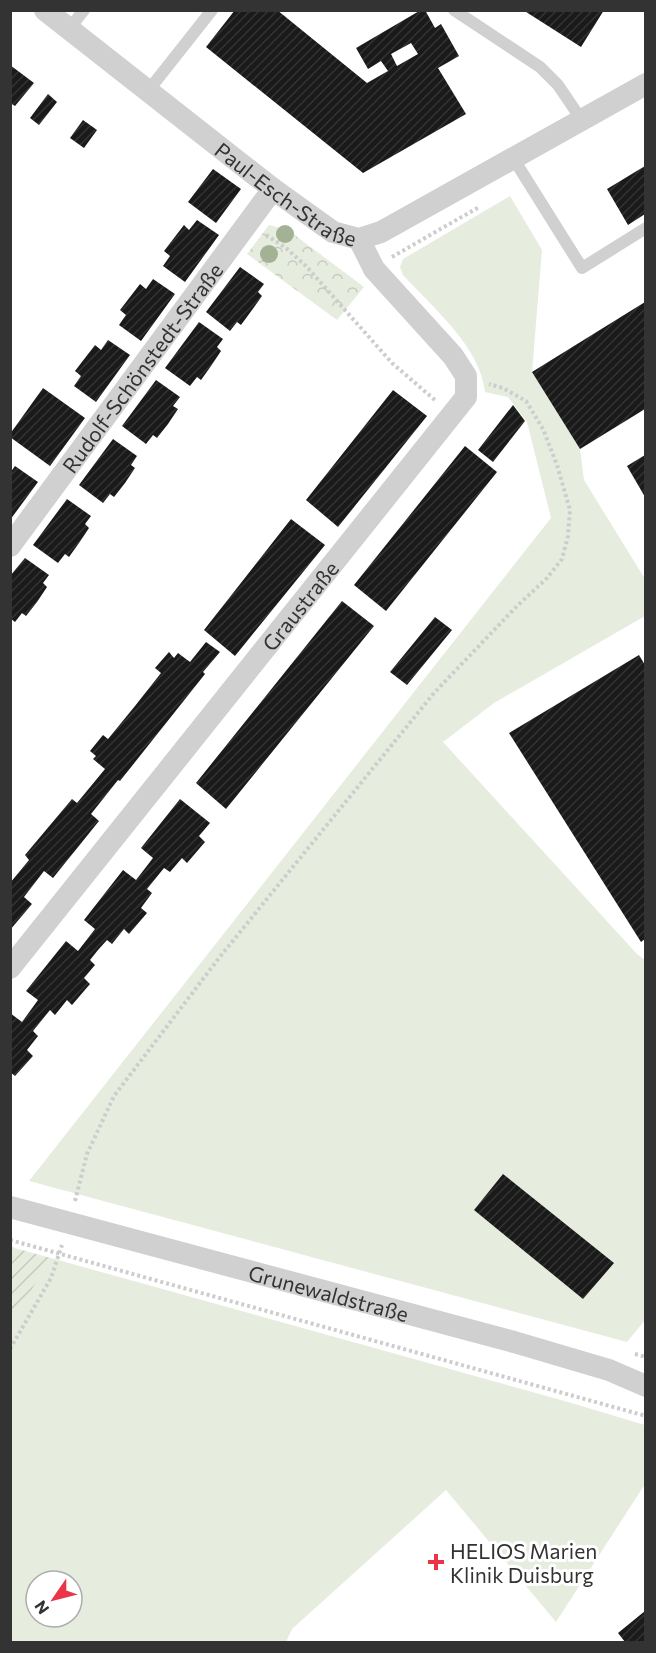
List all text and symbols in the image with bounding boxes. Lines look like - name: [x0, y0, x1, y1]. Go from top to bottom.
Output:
- street label: Paul-Esch-Straße: [211, 136, 359, 250]
- street label: Rudolf-Schönstedt-Straße: [56, 258, 227, 477]
- street label: Graustraße: [256, 556, 343, 655]
- street label: Grunewaldstraße: [246, 1259, 411, 1326]
- place label: HELIOS Marien Klinik Duisburg: [450, 1538, 597, 1587]
- marker: HELIOS Marien Klinik Duisburg: [427, 1553, 445, 1571]
- north arrow: [24, 1569, 84, 1629]
- text: N: [30, 1598, 53, 1618]

